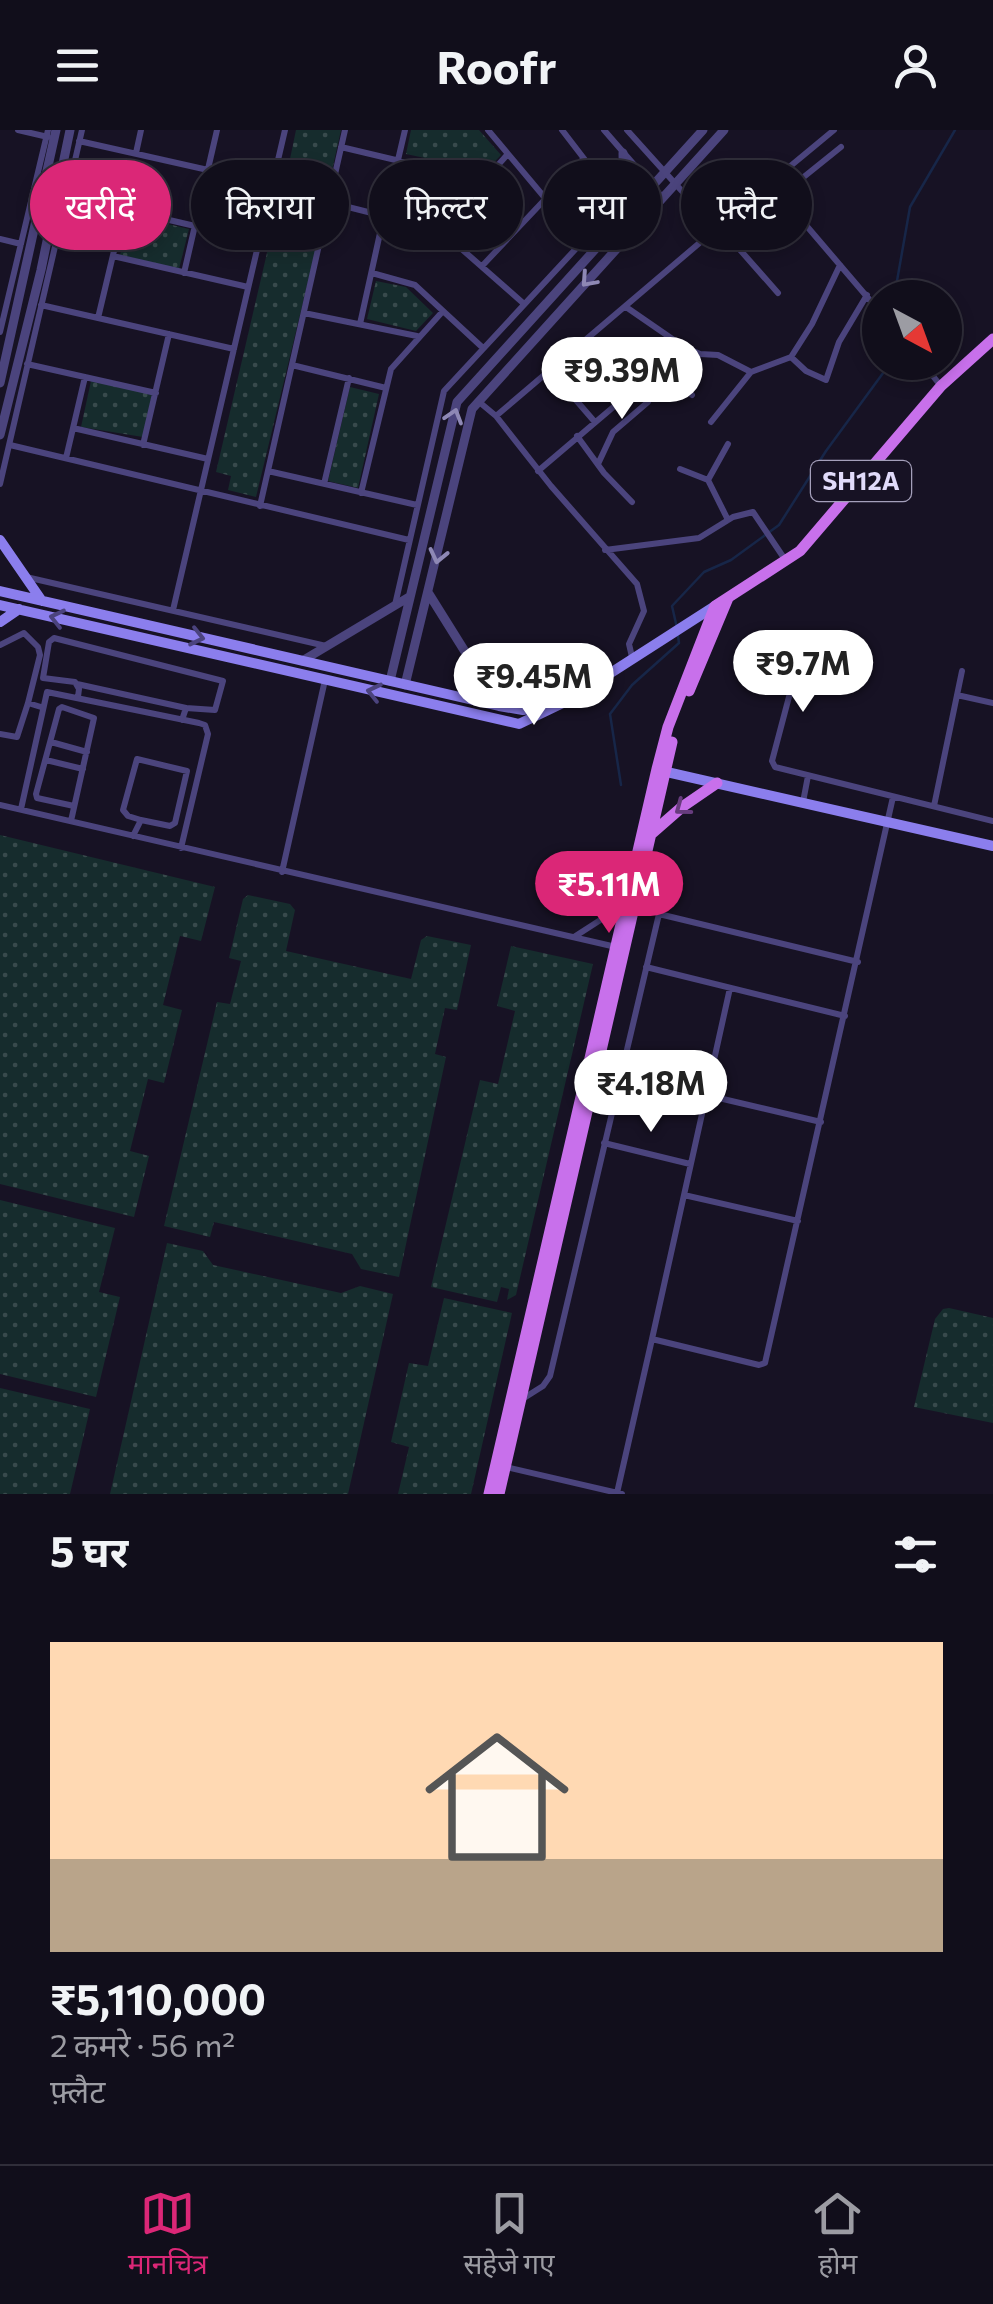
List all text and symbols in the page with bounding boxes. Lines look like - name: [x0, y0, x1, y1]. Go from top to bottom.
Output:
- icon: menu: [50, 38, 105, 93]
- text: Roofr: [436, 38, 557, 93]
- icon: person: [888, 38, 943, 93]
- chip: खरीदें: [30, 160, 171, 250]
- chip: किराया: [191, 160, 349, 250]
- chip: फ़िल्टर: [369, 160, 523, 250]
- chip: नया: [543, 160, 661, 250]
- chip: फ़्लैट: [681, 160, 812, 250]
- one-way arrow: [582, 268, 600, 287]
- north arrow: [862, 280, 962, 380]
- map controls: [862, 280, 962, 380]
- pin: ₹9.39M: [541, 337, 703, 422]
- text: ₹9.39M: [564, 349, 680, 389]
- one-way arrow: [442, 409, 463, 426]
- road number: SH12A: [811, 461, 911, 501]
- one-way arrow: [428, 547, 449, 564]
- one-way arrow: [49, 609, 66, 630]
- one-way arrow: [188, 625, 205, 646]
- pin: ₹9.7M: [733, 630, 873, 715]
- text: ₹9.7M: [755, 642, 851, 682]
- pin: ₹9.45M: [453, 643, 615, 728]
- text: ₹9.45M: [476, 655, 592, 695]
- one-way arrow: [366, 683, 383, 704]
- one-way arrow: [675, 796, 693, 813]
- pin: ₹5.11M: [528, 851, 690, 936]
- text: ₹5.11M: [557, 863, 661, 903]
- pin: ₹4.18M: [570, 1050, 732, 1135]
- text: ₹4.18M: [596, 1062, 706, 1102]
- text: 5 घर: [50, 1524, 128, 1576]
- icon: filters: [888, 1527, 943, 1582]
- icon: home: [407, 1707, 587, 1887]
- text: ₹5,110,000: [50, 1972, 266, 2024]
- text: 2 कमरे · 56 m²: [50, 2024, 235, 2064]
- text: फ़्लैट: [50, 2070, 105, 2110]
- tab: मानचित्र: [128, 2186, 208, 2285]
- tab: सहेजे गए: [463, 2186, 555, 2285]
- tab: होम: [810, 2186, 865, 2285]

